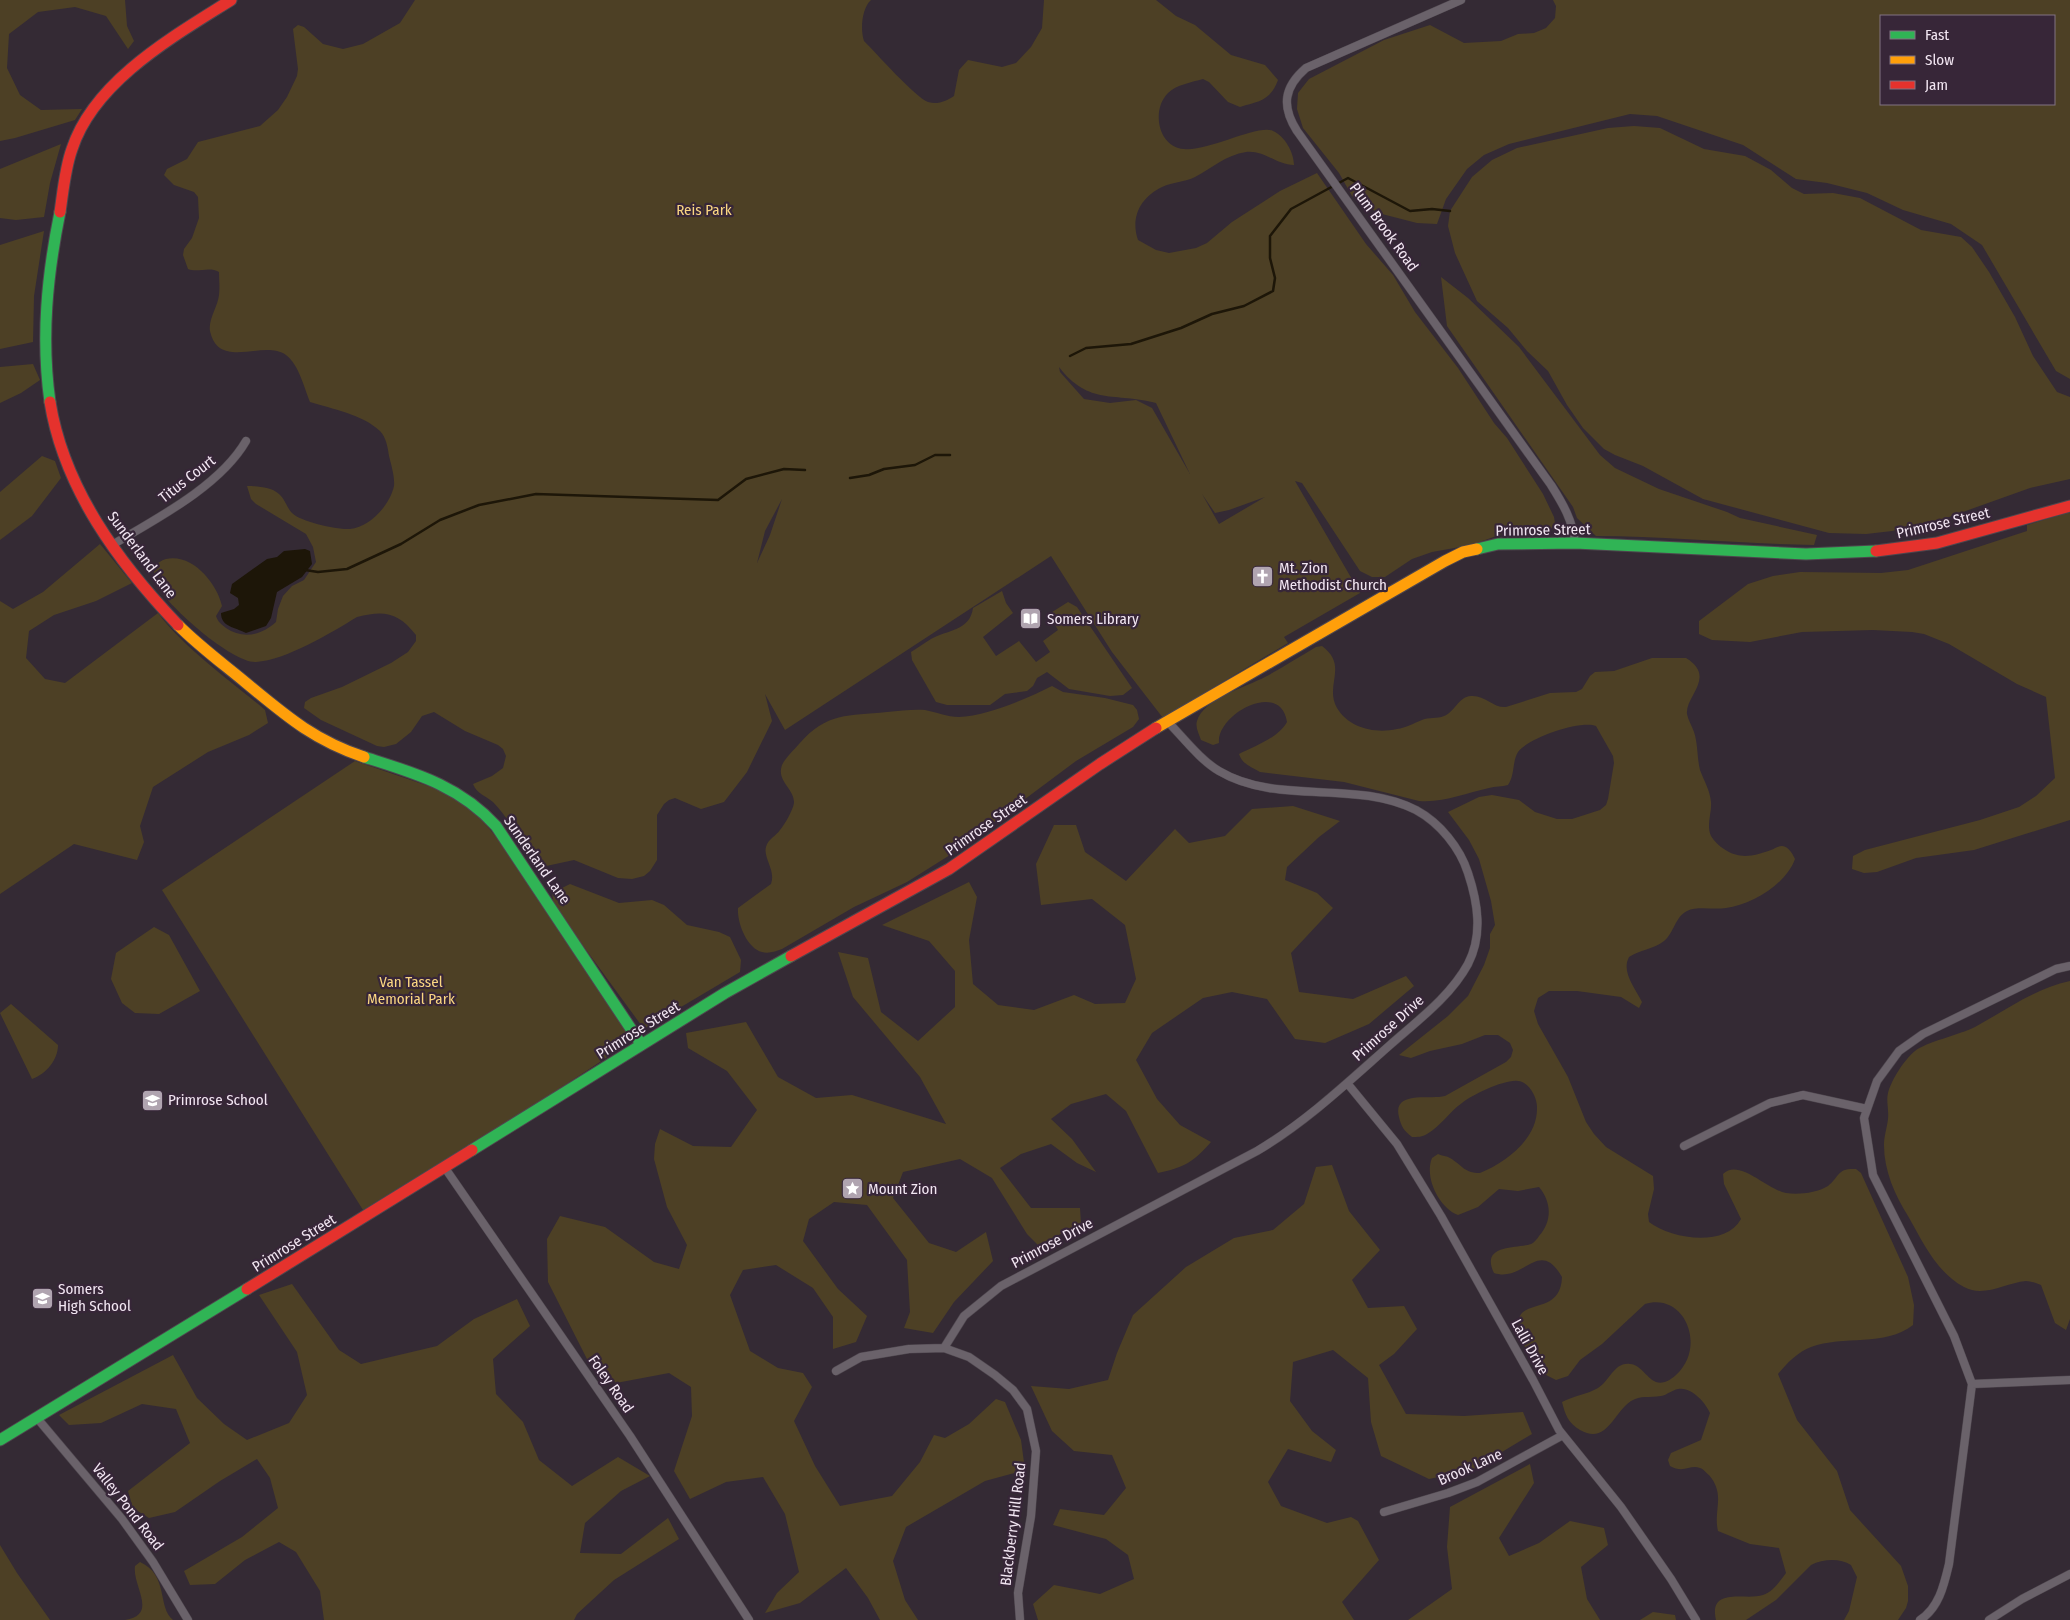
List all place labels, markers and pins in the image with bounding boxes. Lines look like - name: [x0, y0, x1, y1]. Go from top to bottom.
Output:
- place label: Mt. Zion Methodist Church: [1279, 559, 1387, 594]
- church icon: Mt. Zion Methodist Church: [1251, 565, 1275, 589]
- library icon: Somers Library: [1019, 607, 1043, 631]
- place label: Somers Library: [1047, 610, 1139, 628]
- school or university icon: Primrose School: [140, 1088, 164, 1112]
- place label: Primrose School: [168, 1091, 268, 1109]
- place icon: Mount Zion: [840, 1177, 864, 1201]
- place label: Mount Zion: [868, 1180, 937, 1198]
- place label: Somers High School: [58, 1280, 131, 1315]
- school or university icon: Somers High School: [30, 1286, 54, 1310]

